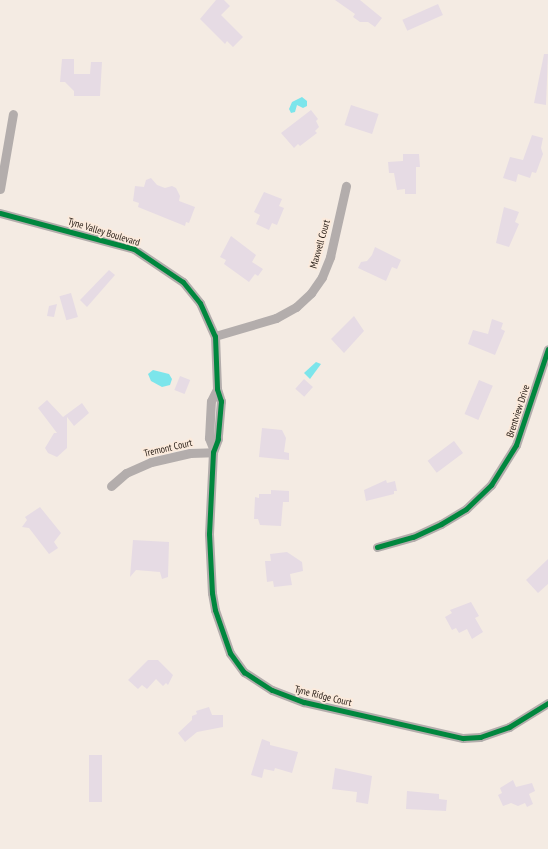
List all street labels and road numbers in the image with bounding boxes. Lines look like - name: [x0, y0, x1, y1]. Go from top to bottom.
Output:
- street label: Tyne Valley Boulevard: [66, 215, 142, 249]
- street label: Maxwell Court: [307, 218, 333, 270]
- street label: Brentview Drive: [504, 383, 532, 439]
- street label: Tremont Court: [143, 437, 193, 459]
- street label: Tyne Ridge Court: [293, 683, 353, 709]

